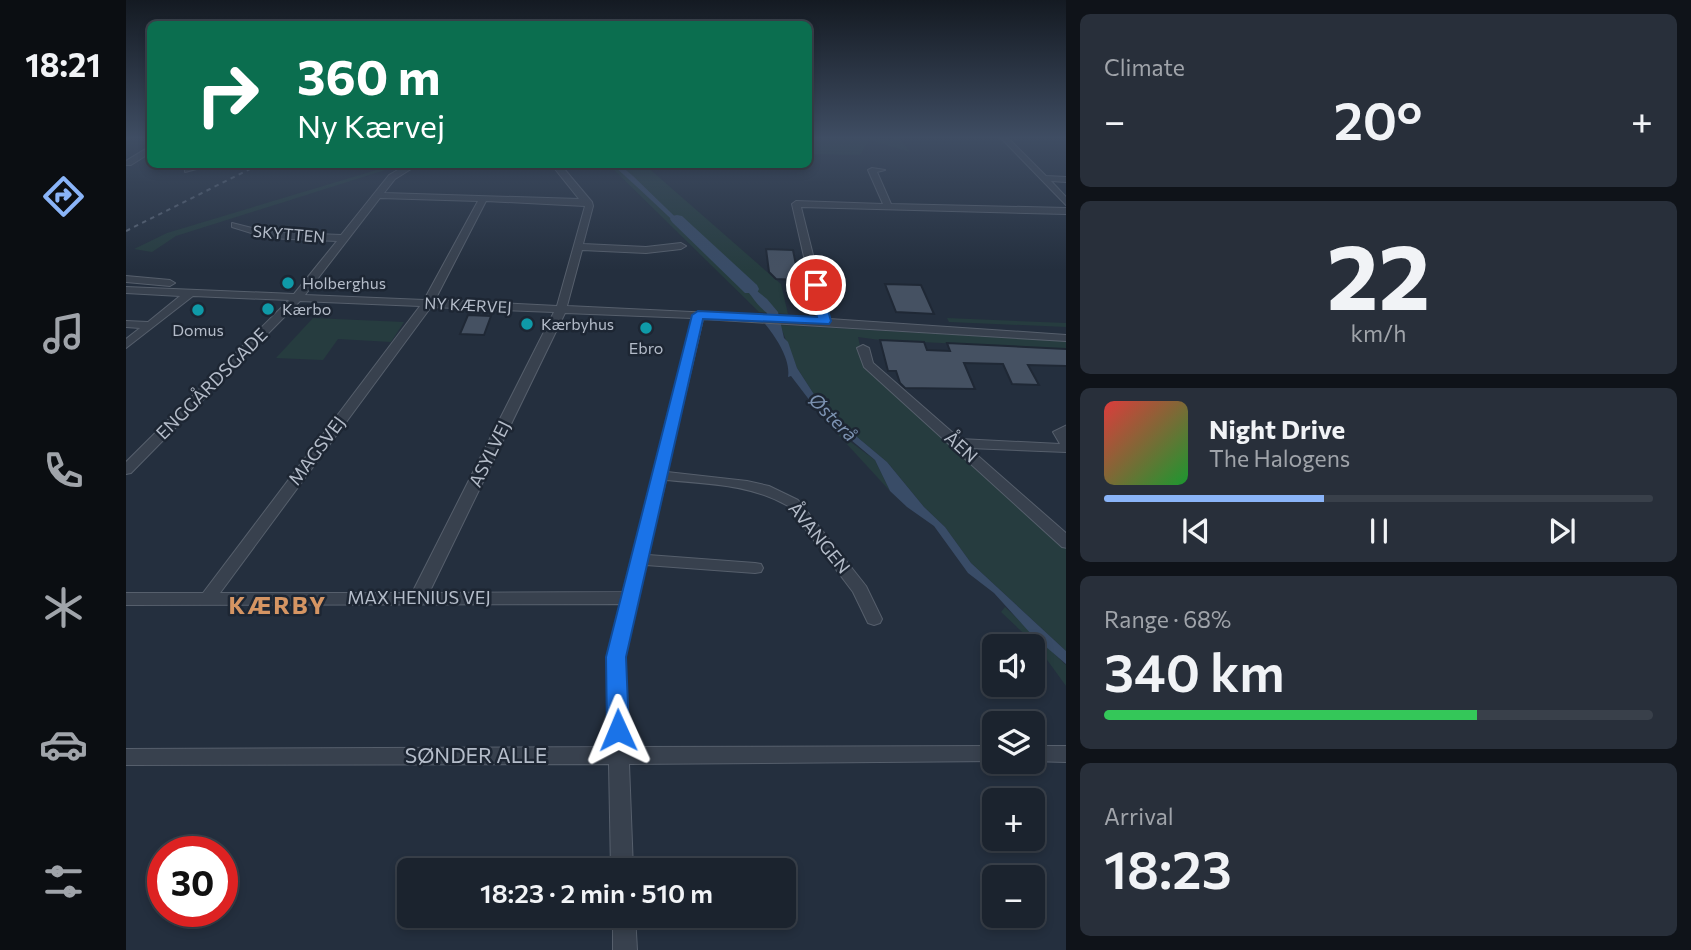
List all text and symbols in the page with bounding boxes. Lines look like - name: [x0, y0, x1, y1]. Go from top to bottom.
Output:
- text: 18:21: [25, 44, 101, 84]
- text: 360 m: [297, 45, 440, 105]
- icon: right: [182, 49, 273, 140]
- text: Climate: [1104, 53, 1185, 81]
- text: 20°: [1334, 87, 1423, 151]
- text: −: [1104, 96, 1126, 143]
- text: +: [1631, 96, 1653, 143]
- text: Ny Kærvej: [297, 105, 445, 145]
- icon: directions: [39, 172, 88, 221]
- text: 22: [1327, 217, 1430, 329]
- street label: SKYTTEN: [252, 221, 326, 246]
- pin: [786, 255, 846, 315]
- icon: arrive: [797, 266, 835, 304]
- place label: Holberghus: [302, 273, 386, 292]
- marker: Holberghus: [280, 275, 296, 291]
- street label: NY KÆRVEJ: [424, 293, 512, 316]
- place label: Kærbo: [282, 299, 331, 318]
- marker: Kærbo: [260, 301, 276, 317]
- marker: Domus: [190, 302, 206, 318]
- icon: music: [39, 309, 88, 358]
- place label: Kærbyhus: [541, 314, 614, 333]
- marker: Kærbyhus: [519, 316, 535, 332]
- text: km/h: [1351, 319, 1406, 347]
- place label: Domus: [172, 320, 224, 339]
- marker: Ebro: [638, 320, 654, 336]
- street label: ENGGÅRDSGADE: [151, 323, 272, 444]
- place label: Ebro: [629, 338, 663, 357]
- water label: Østerå: [804, 388, 862, 446]
- street label: MAGSVEJ: [283, 412, 349, 489]
- text: Night Drive: [1209, 413, 1345, 444]
- street label: ASYLVEJ: [464, 417, 515, 490]
- street label: ÅEN: [941, 426, 983, 467]
- text: The Halogens: [1209, 444, 1350, 472]
- icon: phone: [39, 446, 88, 495]
- street label: ÅVANGEN: [784, 497, 855, 578]
- icon: previous: [1177, 512, 1215, 550]
- icon: pause: [1360, 512, 1398, 550]
- icon: next: [1543, 512, 1581, 550]
- icon: climate: [39, 583, 88, 632]
- street label: MAX HENIUS VEJ: [347, 586, 491, 608]
- district label: KÆRBY: [229, 590, 327, 619]
- text: Range · 68%: [1104, 605, 1231, 633]
- map controls: [982, 634, 1045, 928]
- button: sound: [982, 634, 1045, 697]
- text: 340 km: [1104, 639, 1285, 703]
- position arrow: [581, 693, 655, 767]
- button: layers: [982, 711, 1045, 774]
- icon: car: [39, 720, 88, 769]
- street label: SØNDER ALLE: [405, 742, 547, 767]
- button: +: [982, 788, 1045, 851]
- text: Arrival: [1104, 802, 1174, 830]
- speed limit sign: 30: [147, 836, 238, 927]
- text: 18:23: [1104, 836, 1232, 900]
- icon: filters: [39, 857, 88, 906]
- button: −: [982, 865, 1045, 928]
- text: 18:23 · 2 min · 510 m: [480, 877, 713, 908]

